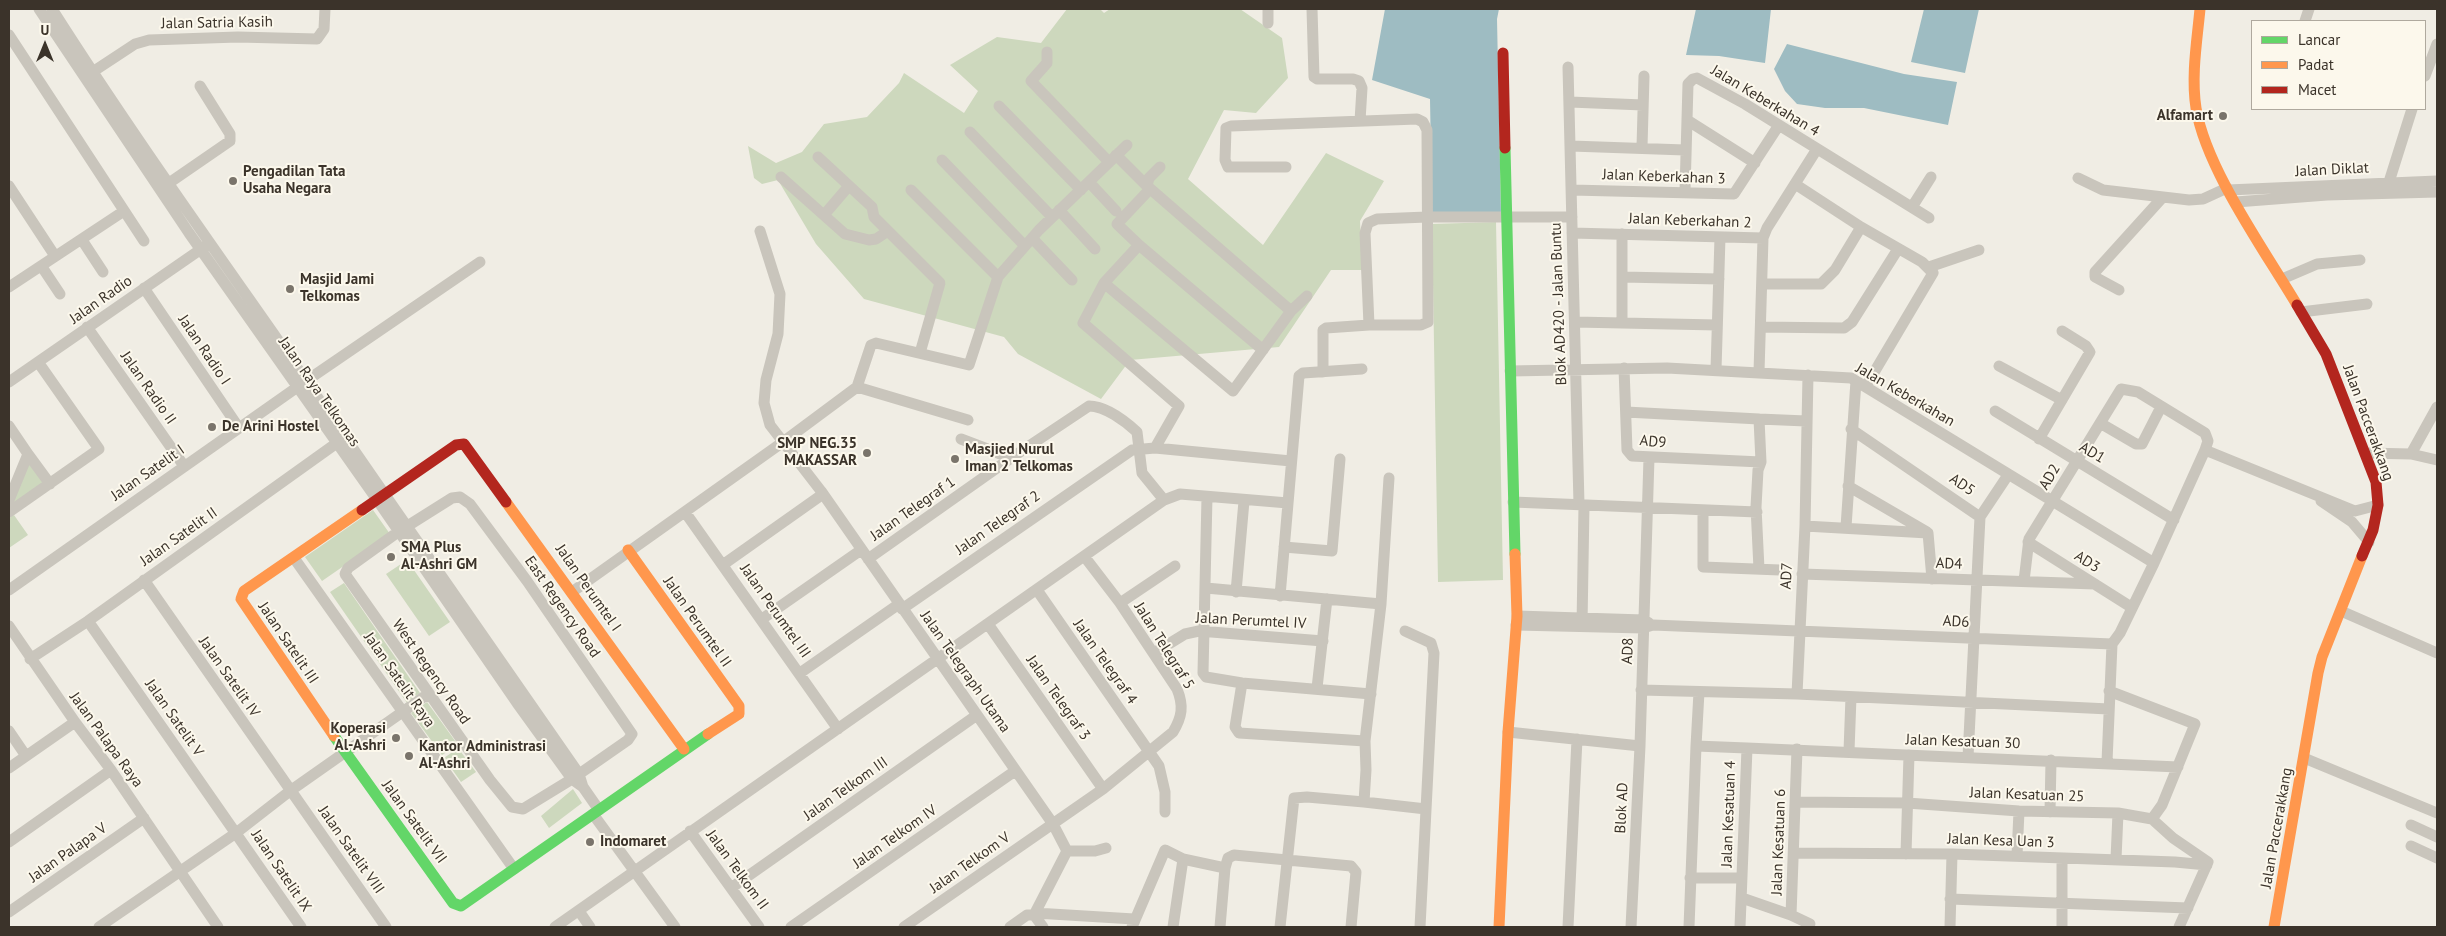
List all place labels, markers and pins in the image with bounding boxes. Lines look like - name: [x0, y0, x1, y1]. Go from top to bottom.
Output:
- place label: Alfamart: [2157, 107, 2213, 125]
- marker: Alfamart: [2217, 110, 2229, 122]
- place label: Pengadilan Tata Usaha Negara: [243, 163, 345, 198]
- marker: Pengadilan Tata Usaha Negara: [227, 175, 239, 187]
- place label: Masjid Jami Telkomas: [300, 271, 374, 306]
- marker: Masjid Jami Telkomas: [284, 283, 296, 295]
- place label: De Arini Hostel: [222, 418, 319, 436]
- marker: De Arini Hostel: [206, 421, 218, 433]
- place label: SMP NEG.35 MAKASSAR: [777, 435, 857, 470]
- place label: Masjied Nurul Iman 2 Telkomas: [965, 441, 1073, 476]
- marker: SMP NEG.35 MAKASSAR: [861, 447, 873, 459]
- marker: Masjied Nurul Iman 2 Telkomas: [949, 453, 961, 465]
- place label: SMA Plus Al-Ashri GM: [401, 539, 477, 574]
- marker: SMA Plus Al-Ashri GM: [385, 551, 397, 563]
- place label: Koperasi Al-Ashri: [331, 720, 386, 755]
- marker: Koperasi Al-Ashri: [390, 732, 402, 744]
- place label: Kantor Administrasi Al-Ashri: [419, 738, 546, 773]
- marker: Kantor Administrasi Al-Ashri: [403, 750, 415, 762]
- place label: Indomaret: [600, 833, 666, 851]
- marker: Indomaret: [584, 836, 596, 848]

